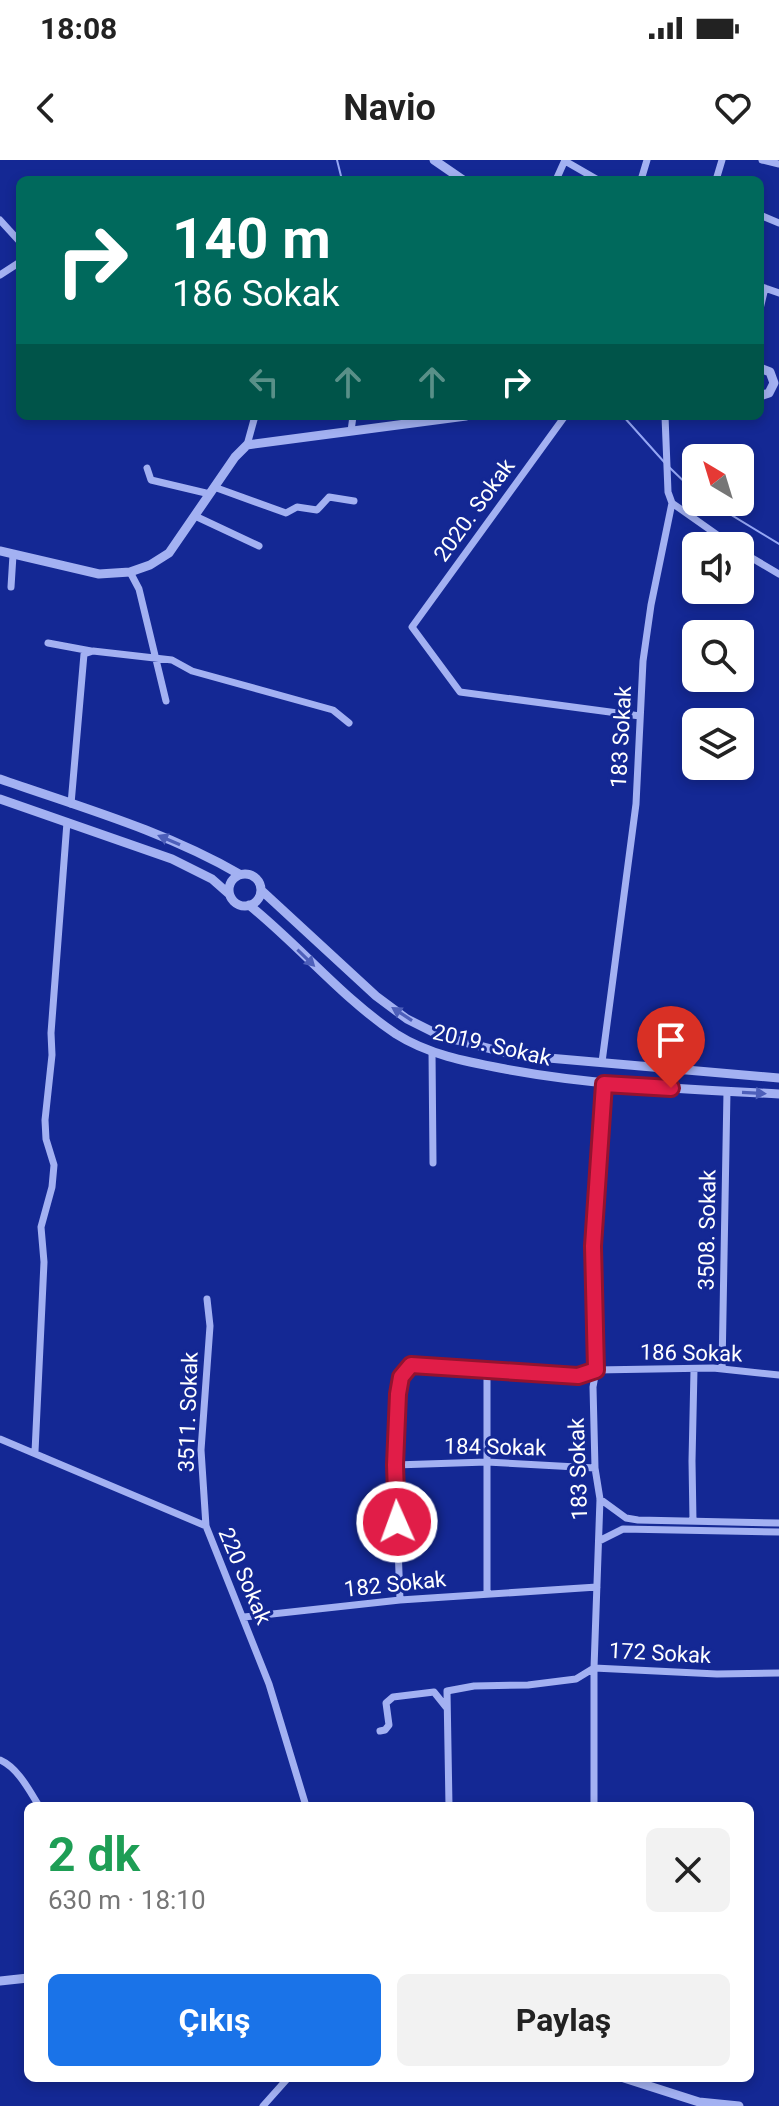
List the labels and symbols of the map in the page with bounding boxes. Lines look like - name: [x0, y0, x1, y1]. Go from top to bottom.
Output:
- north arrow: [682, 444, 754, 516]
- street label: 2020. Sokak: [428, 453, 520, 566]
- street label: 183 Sokak: [606, 684, 636, 789]
- one-way arrow: [157, 834, 181, 847]
- one-way arrow: [296, 948, 315, 967]
- pin: [637, 1006, 705, 1088]
- one-way arrow: [392, 1007, 413, 1022]
- street label: 2019. Sokak: [430, 1019, 554, 1071]
- one-way arrow: [742, 1086, 767, 1099]
- street label: 3508. Sokak: [693, 1169, 721, 1291]
- street label: 186 Sokak: [640, 1340, 743, 1366]
- street label: 3511. Sokak: [173, 1350, 203, 1473]
- street label: 183 Sokak: [564, 1417, 592, 1521]
- street label: 184 Sokak: [444, 1434, 547, 1460]
- position arrow: [355, 1480, 439, 1564]
- street label: 220 Sokak: [213, 1524, 277, 1629]
- street label: 182 Sokak: [343, 1566, 448, 1602]
- street label: 172 Sokak: [608, 1638, 713, 1668]

